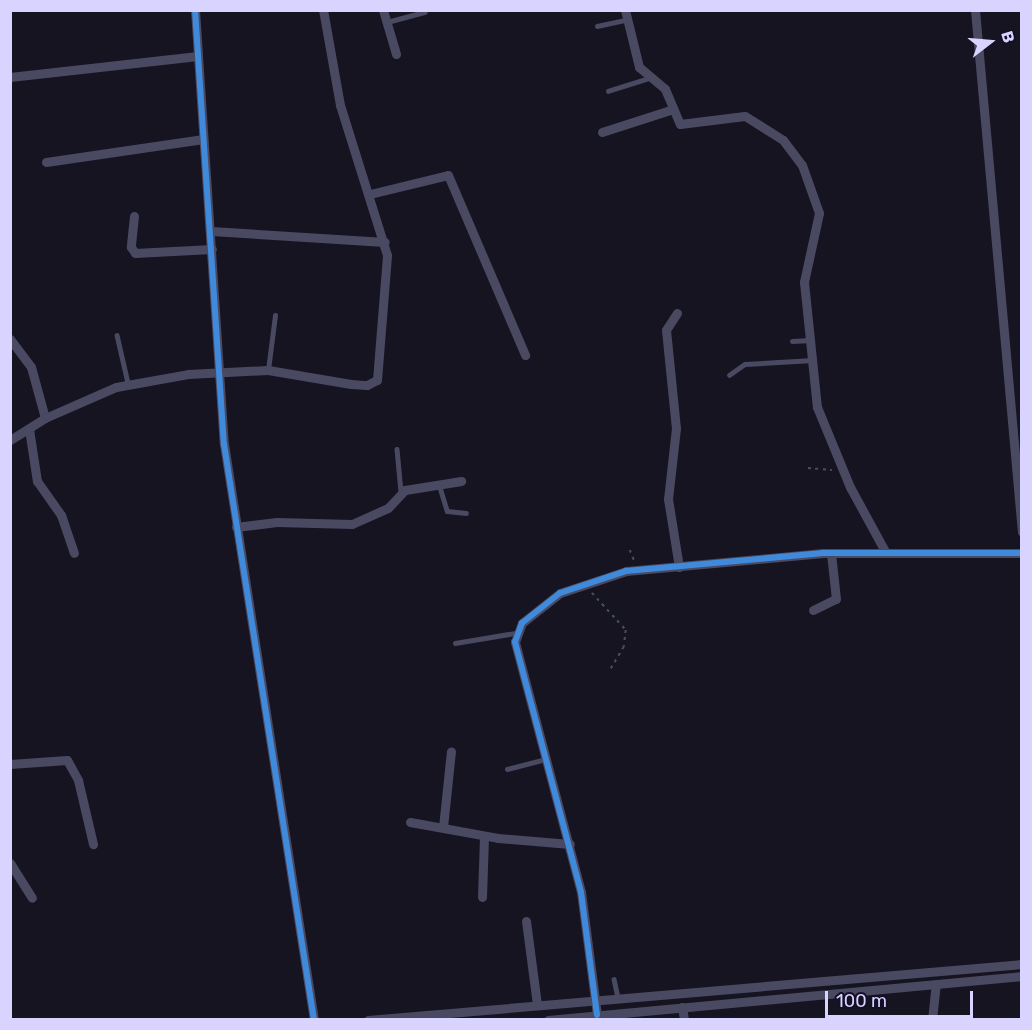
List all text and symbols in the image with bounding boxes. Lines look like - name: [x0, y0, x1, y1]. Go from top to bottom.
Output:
- north arrow: [960, 12, 1020, 72]
- text: B: [997, 29, 1018, 45]
- scale bar: [828, 979, 976, 1017]
- text: 100 m: [836, 990, 887, 1012]

